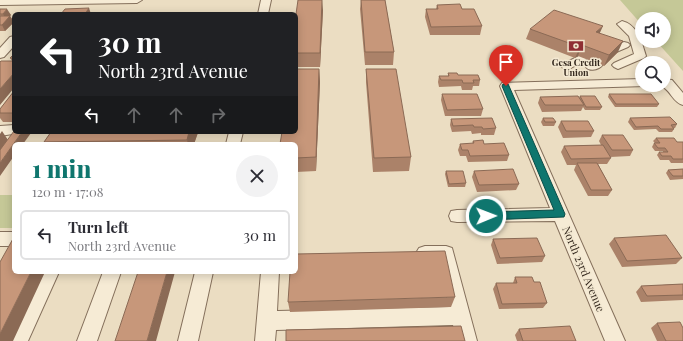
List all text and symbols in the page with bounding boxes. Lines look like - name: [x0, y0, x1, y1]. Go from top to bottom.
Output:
- map controls: [635, 12, 671, 92]
- button: sound: [635, 12, 671, 48]
- text: 30 m: [98, 23, 162, 60]
- icon: left: [32, 28, 84, 80]
- bank icon: Gesa Credit Union: [567, 37, 585, 55]
- pin: [489, 45, 523, 86]
- icon: arrive: [495, 51, 517, 73]
- place label: Gesa Credit Union: [552, 56, 601, 78]
- button: search: [635, 56, 671, 92]
- text: North 23rd Avenue: [98, 59, 248, 83]
- icon: left: [81, 104, 103, 126]
- icon: ahead: [123, 104, 145, 126]
- icon: ahead: [165, 104, 187, 126]
- icon: right: [207, 104, 229, 126]
- text: 1 min: [32, 152, 91, 184]
- button: close: [236, 155, 278, 197]
- text: 120 m · 17:08: [32, 183, 104, 200]
- position arrow: [465, 195, 507, 237]
- text: Turn left: [68, 217, 129, 237]
- icon: left: [34, 224, 56, 246]
- street label: North 23rd Avenue: [559, 224, 609, 314]
- text: 30 m: [243, 225, 276, 245]
- text: North 23rd Avenue: [68, 237, 176, 254]

